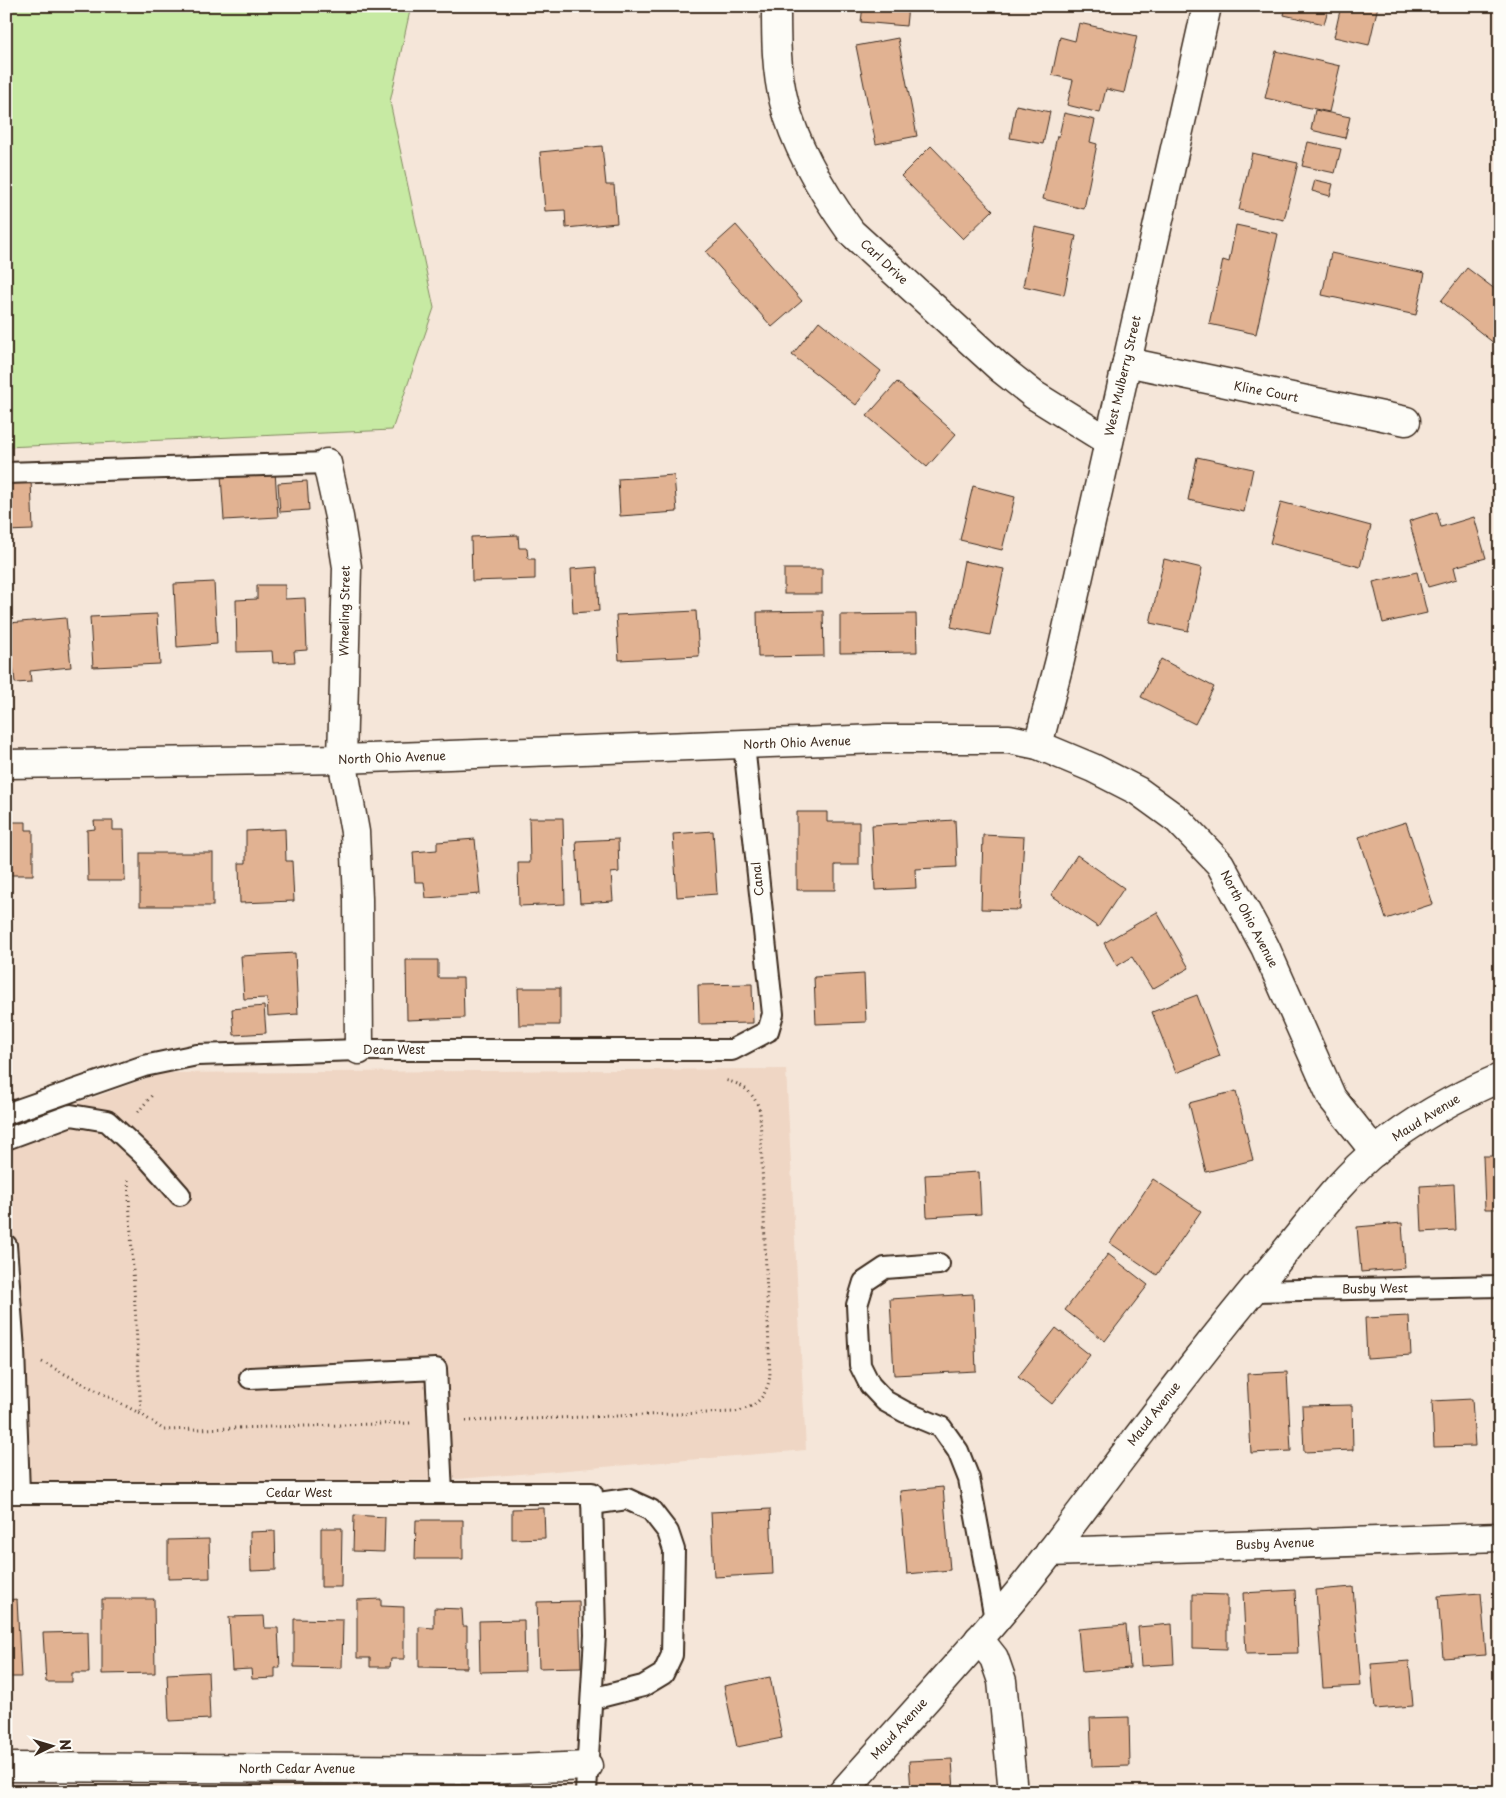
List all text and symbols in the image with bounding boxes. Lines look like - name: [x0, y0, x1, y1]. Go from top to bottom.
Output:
- street label: Carl Drive: [857, 234, 913, 288]
- street label: West Mulberry Street: [1099, 313, 1145, 438]
- street label: Kline Court: [1232, 376, 1300, 406]
- street label: Wheeling Street: [334, 565, 354, 657]
- street label: North Ohio Avenue: [743, 731, 852, 753]
- street label: North Ohio Avenue: [338, 746, 447, 768]
- street label: Canal: [746, 861, 768, 897]
- street label: North Ohio Avenue: [1217, 867, 1283, 971]
- street label: Dean West: [363, 1040, 426, 1058]
- street label: Maud Avenue: [1388, 1089, 1463, 1145]
- street label: Busby West: [1342, 1278, 1408, 1298]
- street label: Maud Avenue: [1122, 1377, 1184, 1449]
- street label: Cedar West: [266, 1483, 332, 1501]
- street label: Busby Avenue: [1235, 1533, 1315, 1553]
- street label: Maud Avenue: [866, 1693, 931, 1763]
- north arrow: [28, 1720, 78, 1770]
- text: N: [55, 1738, 76, 1751]
- street label: North Cedar Avenue: [239, 1759, 356, 1777]

